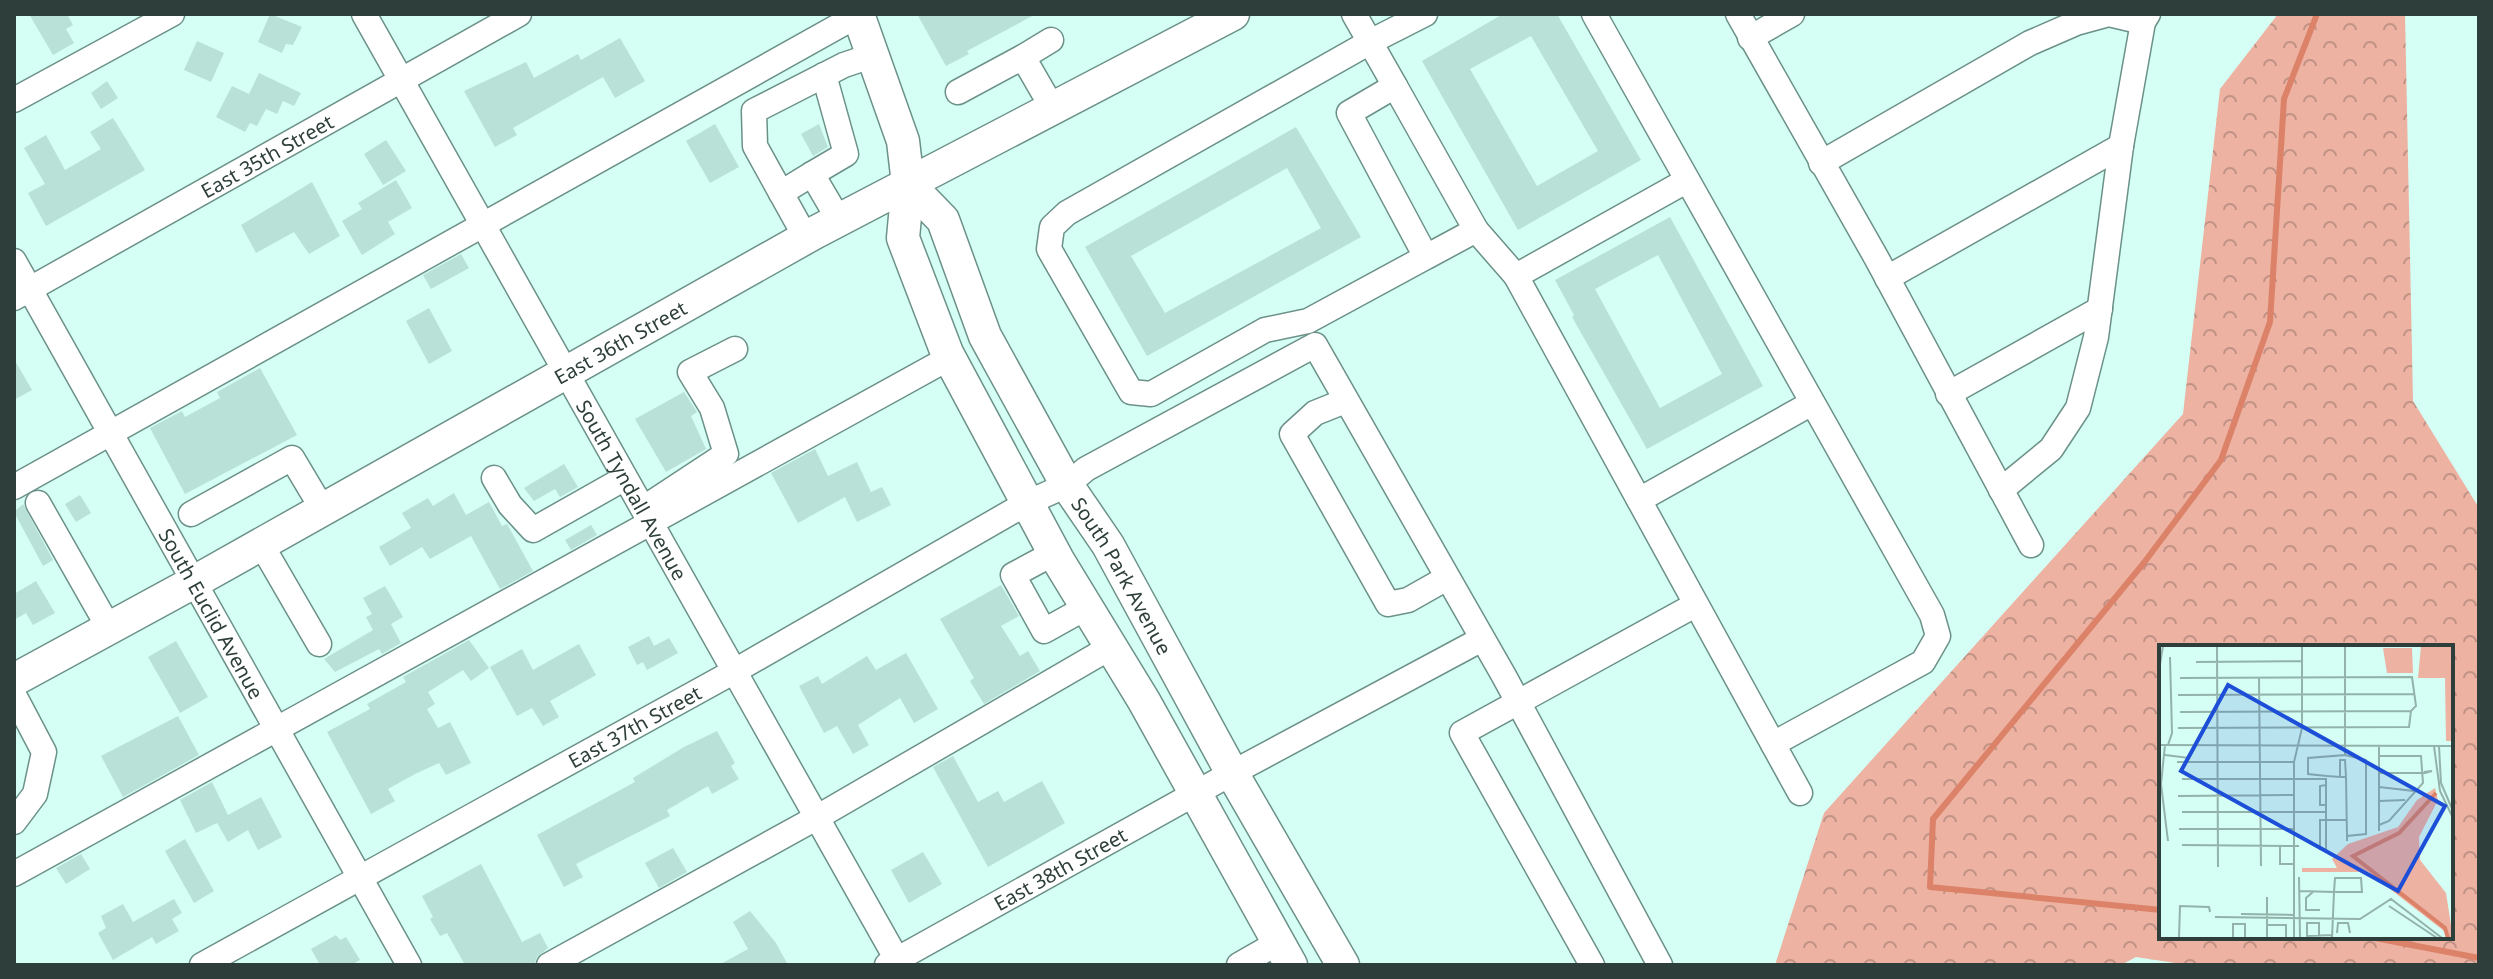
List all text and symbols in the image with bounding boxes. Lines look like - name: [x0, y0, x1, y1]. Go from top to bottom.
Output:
- street label: East 35th Street: [196, 108, 338, 204]
- street label: East 36th Street: [549, 294, 691, 390]
- street label: South Tyndall Avenue: [571, 395, 694, 585]
- street label: South Park Avenue: [1066, 492, 1178, 659]
- street label: South Euclid Avenue: [153, 523, 270, 703]
- inset map: [2159, 645, 2453, 939]
- street label: East 37th Street: [563, 679, 706, 774]
- street label: East 38th Street: [989, 821, 1131, 916]

